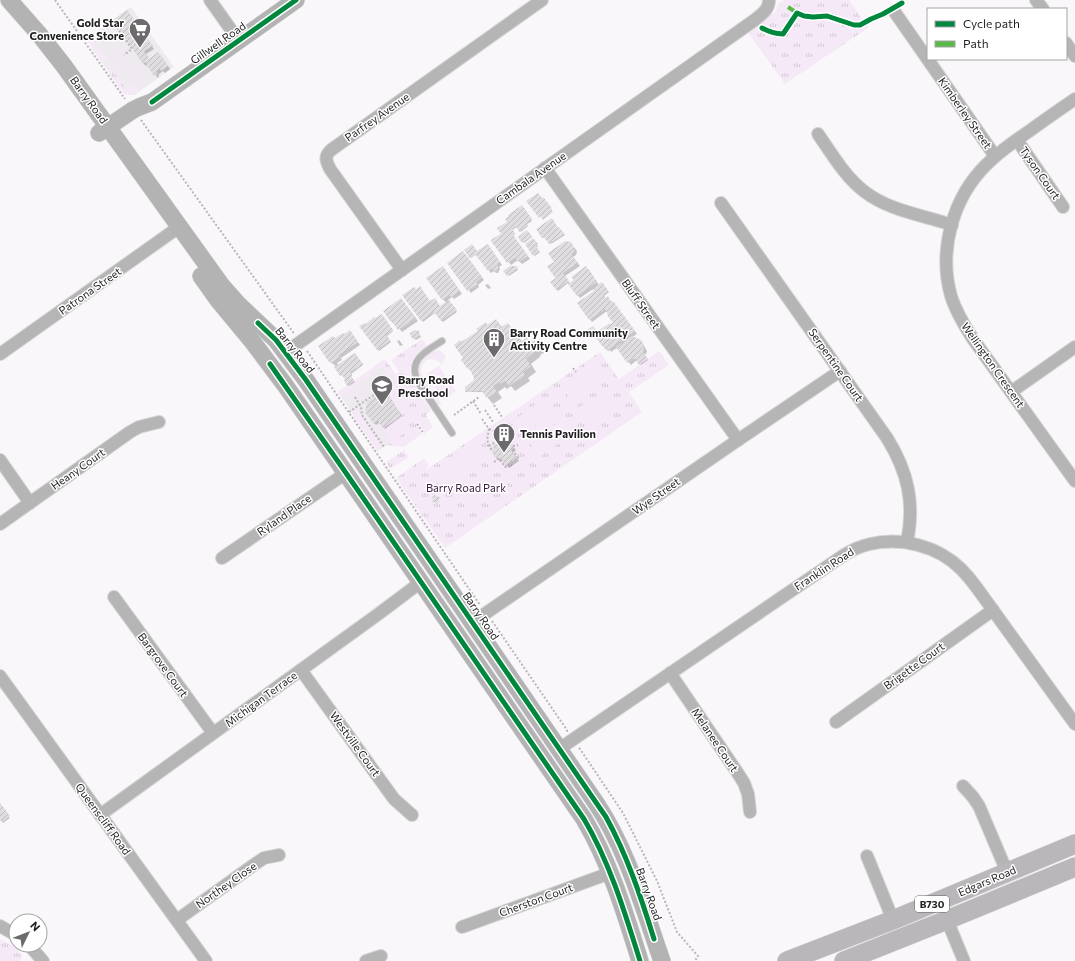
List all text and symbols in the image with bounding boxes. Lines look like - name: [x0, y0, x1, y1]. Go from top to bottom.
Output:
- legend: [927, 8, 1067, 60]
- place label: Gold Star Convenience Store: [30, 16, 124, 42]
- supermarket icon: Gold Star Convenience Store: [127, 16, 153, 49]
- text: Cycle path: [963, 16, 1020, 30]
- street label: Gillwell Road: [188, 19, 248, 66]
- text: Path: [963, 36, 989, 50]
- street label: Barry Road: [68, 74, 111, 126]
- street label: Kimberley Street: [936, 75, 995, 151]
- street label: Parfrey Avenue: [342, 89, 412, 144]
- street label: Tyson Court: [1018, 144, 1064, 202]
- street label: Cambala Avenue: [493, 149, 568, 207]
- street label: Patrona Street: [56, 264, 124, 317]
- street label: Bluff Street: [620, 276, 664, 331]
- street label: Wellington Crescent: [959, 320, 1028, 410]
- street label: Barry Road: [273, 324, 318, 375]
- building icon: Barry Road Community Activity Centre: [481, 326, 507, 359]
- place label: Barry Road Community Activity Centre: [510, 326, 628, 352]
- street label: Serpentine Court: [806, 326, 867, 404]
- school or university icon: Barry Road Preschool: [369, 373, 395, 406]
- place label: Barry Road Preschool: [398, 373, 454, 399]
- building icon: Tennis Pavilion: [491, 421, 517, 454]
- place label: Tennis Pavilion: [520, 427, 596, 440]
- street label: Heany Court: [48, 445, 108, 492]
- street label: Wye Street: [629, 474, 683, 517]
- park label: Barry Road Park: [426, 481, 506, 494]
- street label: Ryland Place: [254, 491, 313, 538]
- street label: Franklin Road: [792, 545, 856, 593]
- street label: Barry Road: [461, 589, 502, 642]
- street label: Bargrove Court: [136, 630, 191, 700]
- street label: Brigette Court: [881, 639, 947, 692]
- street label: Michigan Terrace: [222, 668, 299, 729]
- street label: Melanee Court: [689, 705, 742, 774]
- street label: Westville Court: [328, 709, 384, 779]
- street label: Queenscliff Road: [73, 780, 134, 857]
- street label: Northey Close: [193, 859, 259, 910]
- street label: Edgars Road: [956, 863, 1018, 899]
- street label: Barry Road: [634, 866, 665, 922]
- street label: Cherston Court: [497, 880, 575, 919]
- road number: B730: [915, 896, 949, 912]
- north arrow: [8, 913, 48, 953]
- text: N: [28, 918, 43, 933]

